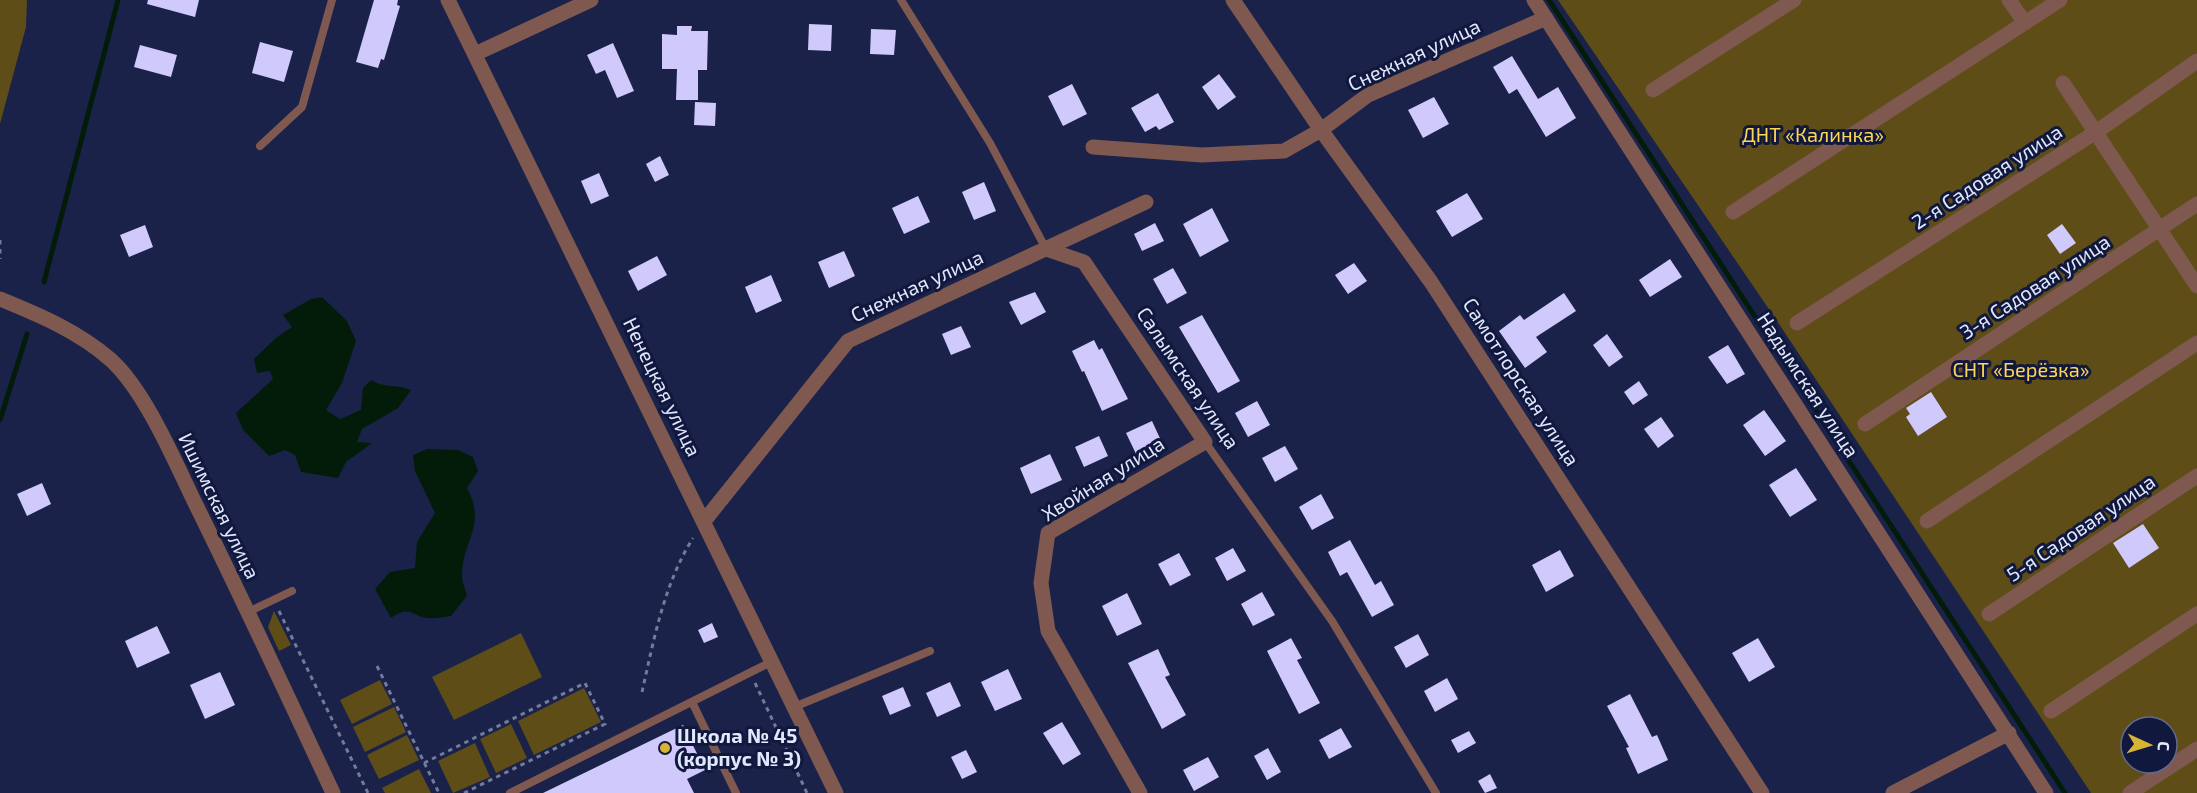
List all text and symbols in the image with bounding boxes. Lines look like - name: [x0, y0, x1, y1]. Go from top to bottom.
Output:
- street label: Снежная улица: [1344, 13, 1484, 96]
- street label: 2-я Садовая улица: [1907, 119, 2067, 235]
- park label: ДНТ «Калинка»: [1742, 122, 1884, 146]
- street label: 3-я Садовая улица: [1955, 229, 2115, 345]
- street label: Снежная улица: [847, 244, 987, 327]
- street label: Самотлорская улица: [1458, 293, 1585, 471]
- street label: Салымская улица: [1132, 302, 1245, 453]
- street label: Надымская улица: [1752, 307, 1865, 462]
- street label: Ненецкая улица: [618, 313, 707, 460]
- park label: СНТ «Берёзка»: [1952, 357, 2090, 381]
- street label: Ишимская улица: [173, 429, 266, 583]
- street label: Хвойная улица: [1037, 431, 1169, 526]
- street label: 5-я Садовая улица: [2002, 469, 2160, 587]
- north arrow: [2119, 715, 2179, 775]
- place label: Школа № 45 (корпус № 3): [677, 723, 801, 770]
- marker: Школа № 45 (корпус № 3): [658, 741, 672, 755]
- text: С: [2155, 741, 2174, 751]

